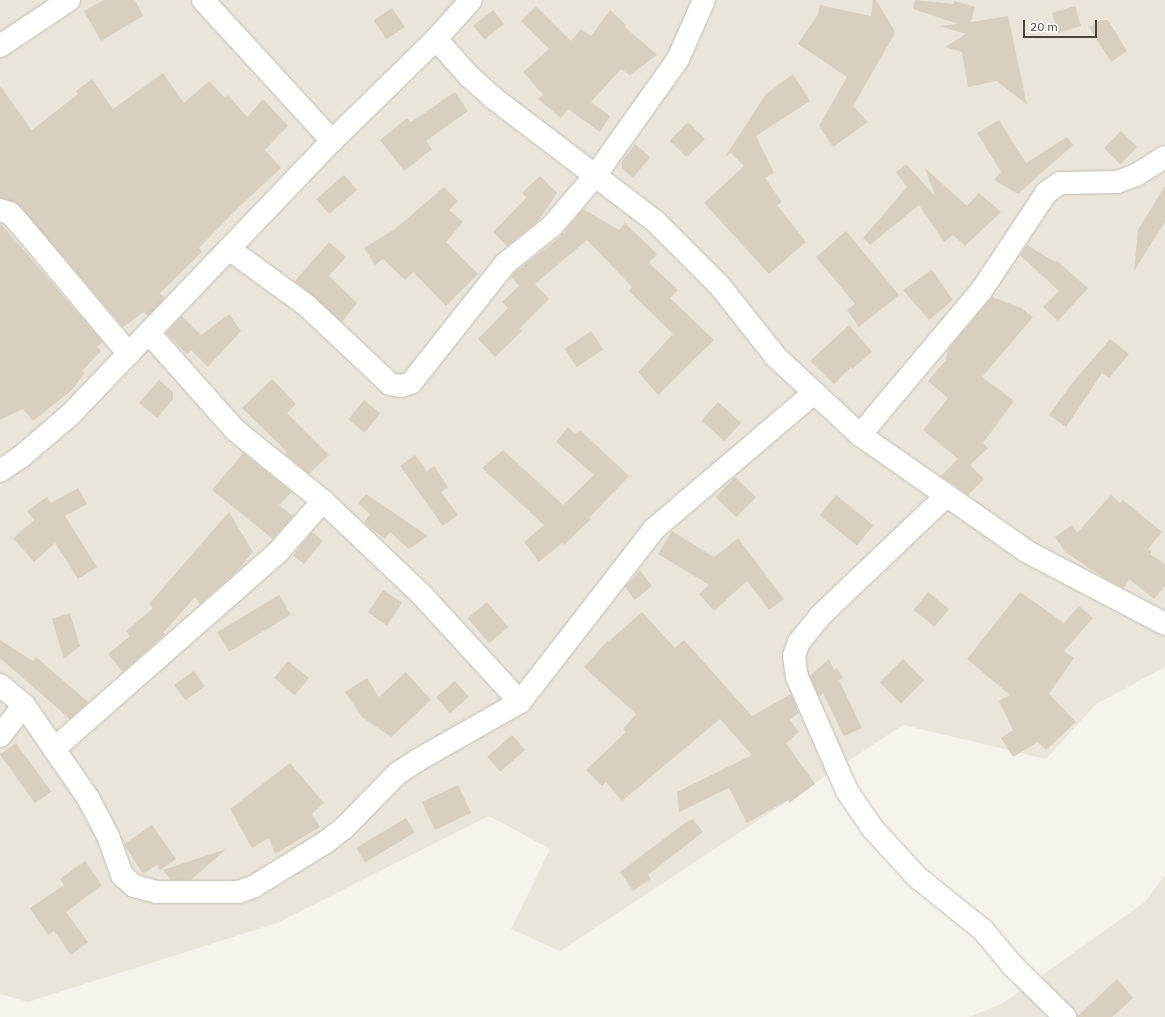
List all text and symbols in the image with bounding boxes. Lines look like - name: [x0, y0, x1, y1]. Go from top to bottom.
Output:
- scale bar: [1025, 12, 1099, 38]
- text: 20 m: [1030, 19, 1058, 34]

